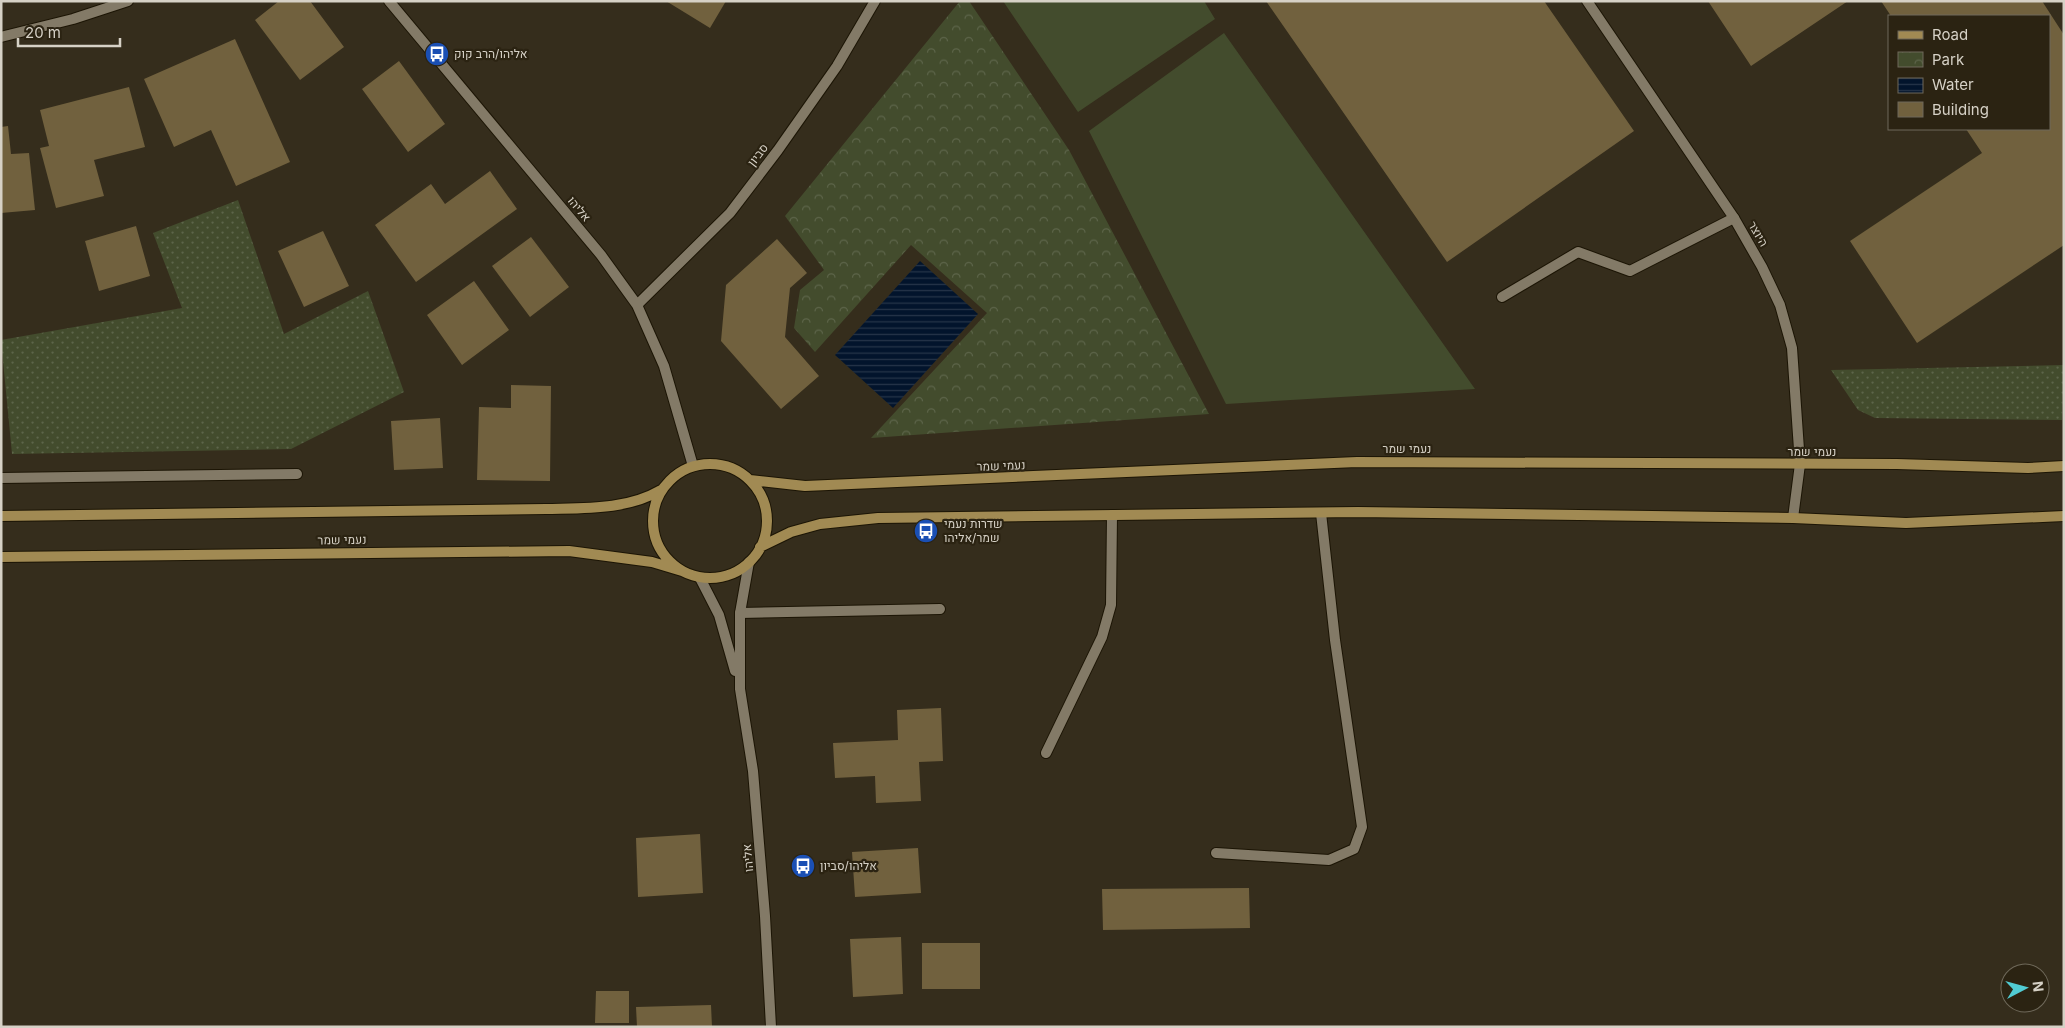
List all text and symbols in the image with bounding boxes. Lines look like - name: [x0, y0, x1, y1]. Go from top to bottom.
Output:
- scale bar: [18, 15, 120, 47]
- legend: [1888, 15, 2050, 130]
- text: 20 m: [25, 23, 61, 42]
- text: Road: [1932, 25, 1968, 44]
- bus stop icon: אליהו/הרב קוק: [424, 41, 450, 67]
- place label: אליהו/הרב קוק: [454, 46, 528, 61]
- text: Park: [1932, 50, 1965, 69]
- text: Water: [1932, 75, 1974, 94]
- text: Building: [1932, 100, 1989, 119]
- street label: סביון: [744, 140, 771, 169]
- street label: אליהו: [565, 193, 594, 224]
- street label: היוצר: [1745, 218, 1772, 249]
- street label: נעמי שמר: [1383, 441, 1431, 456]
- street label: נעמי שמר: [1788, 444, 1836, 459]
- street label: נעמי שמר: [976, 457, 1026, 474]
- place label: שדרות נעמי שמר/אליהו: [944, 516, 1003, 545]
- bus stop icon: שדרות נעמי שמר/אליהו: [913, 518, 939, 544]
- street label: נעמי שמר: [317, 532, 367, 547]
- street label: אליהו: [739, 843, 756, 873]
- bus stop icon: אליהו/סביון: [790, 853, 816, 879]
- place label: אליהו/סביון: [820, 858, 877, 873]
- north arrow: [2000, 963, 2050, 1013]
- text: N: [2029, 980, 2047, 993]

